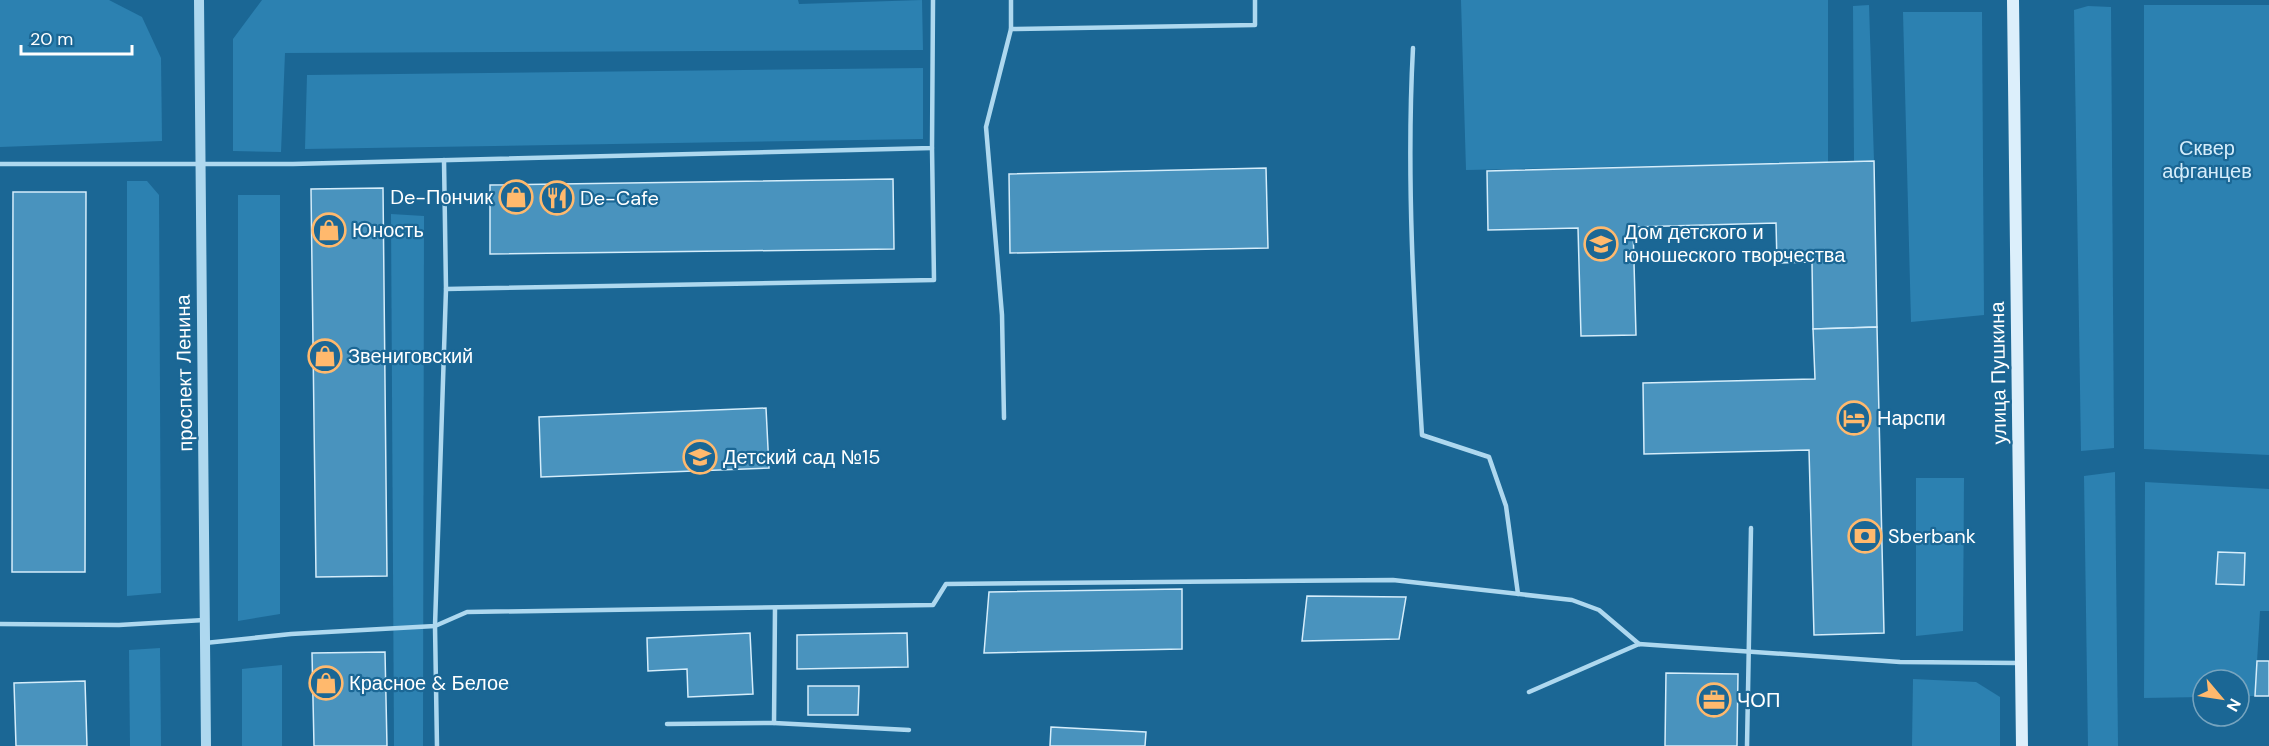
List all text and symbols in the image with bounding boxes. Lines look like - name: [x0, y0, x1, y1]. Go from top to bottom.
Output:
- scale bar: [21, 18, 132, 56]
- text: 20 m: [30, 27, 73, 51]
- park label: Сквер афганцев: [2162, 135, 2252, 184]
- shop icon: De-Пончик: [498, 179, 534, 215]
- restaurant icon: De-Cafe: [539, 180, 575, 216]
- place label: De-Пончик: [390, 184, 493, 210]
- place label: De-Cafe: [580, 185, 659, 211]
- shop icon: Юность: [311, 212, 347, 248]
- place label: Юность: [352, 217, 424, 243]
- place label: Дом детского и юношеского творчества: [1624, 219, 1846, 268]
- school or university icon: Дом детского и юношеского творчества: [1583, 226, 1619, 262]
- street label: проспект Ленина: [170, 293, 198, 452]
- street label: улица Пушкина: [1984, 301, 2012, 445]
- shop icon: Звениговский: [307, 338, 343, 374]
- place label: Звениговский: [348, 343, 473, 369]
- hotel icon: Нарспи: [1836, 400, 1872, 436]
- place label: Нарспи: [1877, 405, 1946, 431]
- school or university icon: Детский сад №15: [682, 439, 718, 475]
- place label: Детский сад №15: [723, 444, 880, 470]
- bank icon: Sberbank: [1847, 518, 1883, 554]
- place label: Sberbank: [1888, 523, 1976, 549]
- shop icon: Красное & Белое: [308, 665, 344, 701]
- north arrow: [2191, 668, 2251, 728]
- place label: Красное & Белое: [349, 670, 509, 696]
- office icon: ЧОП: [1696, 682, 1732, 718]
- place label: ЧОП: [1737, 687, 1780, 713]
- text: N: [2222, 695, 2246, 715]

